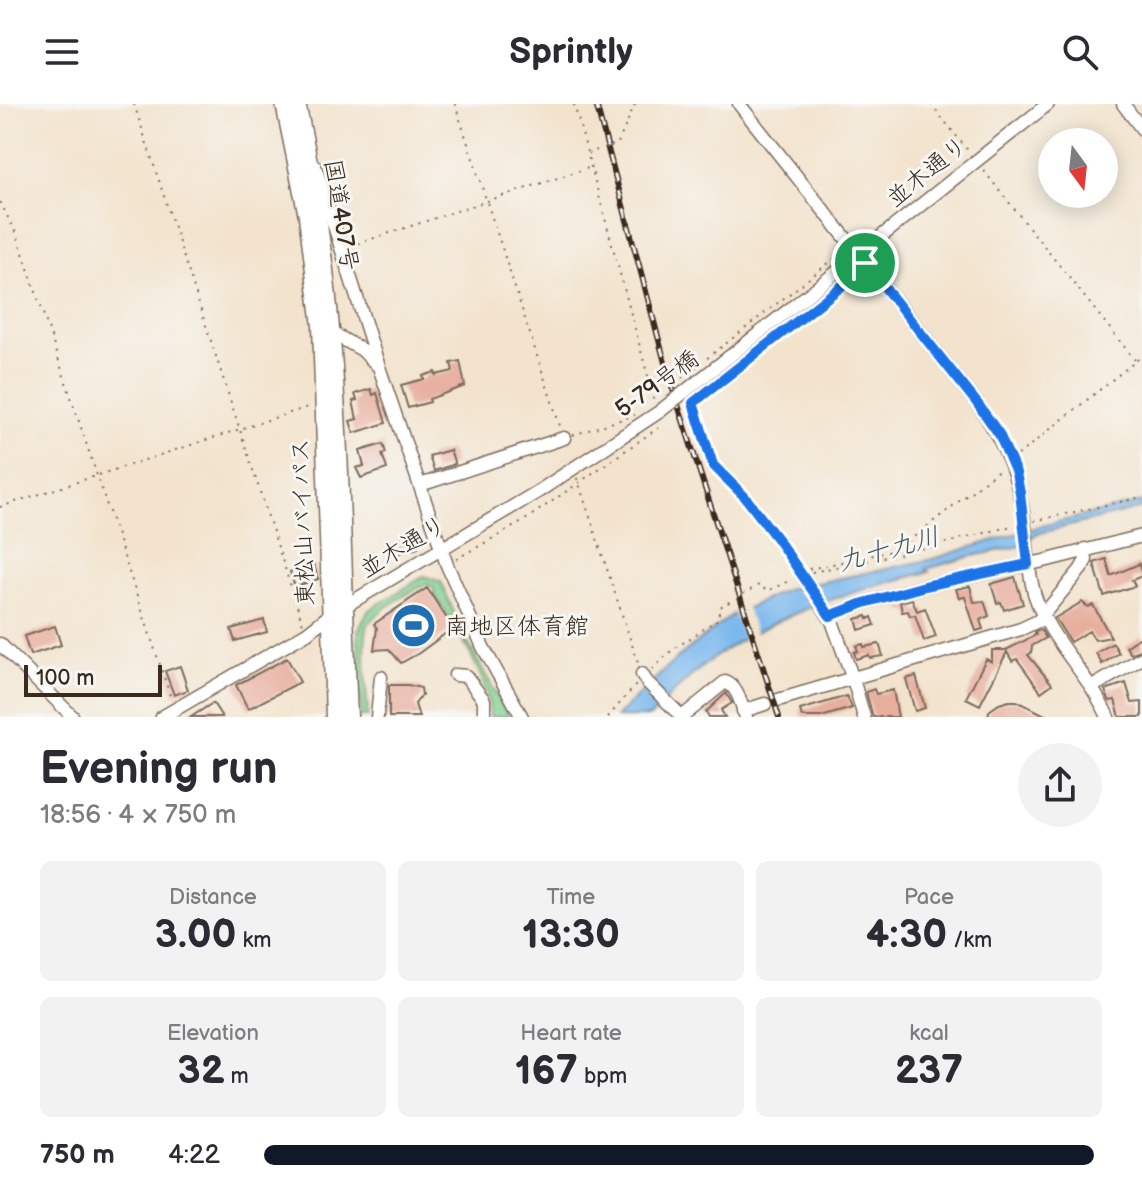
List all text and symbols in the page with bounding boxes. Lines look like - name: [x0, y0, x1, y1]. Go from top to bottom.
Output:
- icon: menu: [40, 30, 84, 74]
- icon: search: [1058, 30, 1102, 74]
- text: Sprintly: [509, 31, 633, 74]
- north arrow: [1038, 128, 1118, 208]
- map controls: [1038, 128, 1118, 208]
- street label: 並木通り: [881, 131, 973, 213]
- street label: 国道407号: [318, 157, 364, 273]
- pin: [831, 229, 899, 297]
- icon: arrive: [843, 241, 887, 285]
- street label: 5-79号橋: [610, 344, 704, 424]
- street label: 東松山バイパス: [286, 438, 320, 606]
- street label: 並木通り: [354, 510, 452, 584]
- water label: 九十九川: [835, 522, 943, 578]
- sports icon: 南地区体育館: [390, 602, 438, 650]
- place label: 南地区体育館: [445, 612, 589, 641]
- scale bar: [24, 661, 162, 697]
- text: 100 m: [36, 665, 95, 692]
- text: Evening run: [40, 743, 277, 796]
- button: share: [1018, 743, 1102, 827]
- text: 18:56 · 4 × 750 m: [40, 800, 236, 831]
- text: Distance: [169, 884, 257, 911]
- text: Time: [547, 884, 595, 911]
- text: Pace: [904, 884, 954, 911]
- text: 3.00: [155, 911, 237, 959]
- text: 13:30: [522, 911, 620, 959]
- text: 4:30: [866, 911, 947, 959]
- text: km: [237, 927, 271, 954]
- text: /km: [947, 927, 992, 954]
- text: Elevation: [167, 1020, 259, 1047]
- text: Heart rate: [520, 1020, 622, 1047]
- text: kcal: [909, 1020, 949, 1047]
- text: 32: [177, 1047, 225, 1095]
- text: 167: [515, 1047, 578, 1095]
- text: 237: [895, 1047, 963, 1095]
- text: m: [225, 1063, 249, 1090]
- text: bpm: [578, 1063, 627, 1090]
- text: 750 m: [40, 1140, 115, 1171]
- text: 4:22: [168, 1140, 220, 1171]

